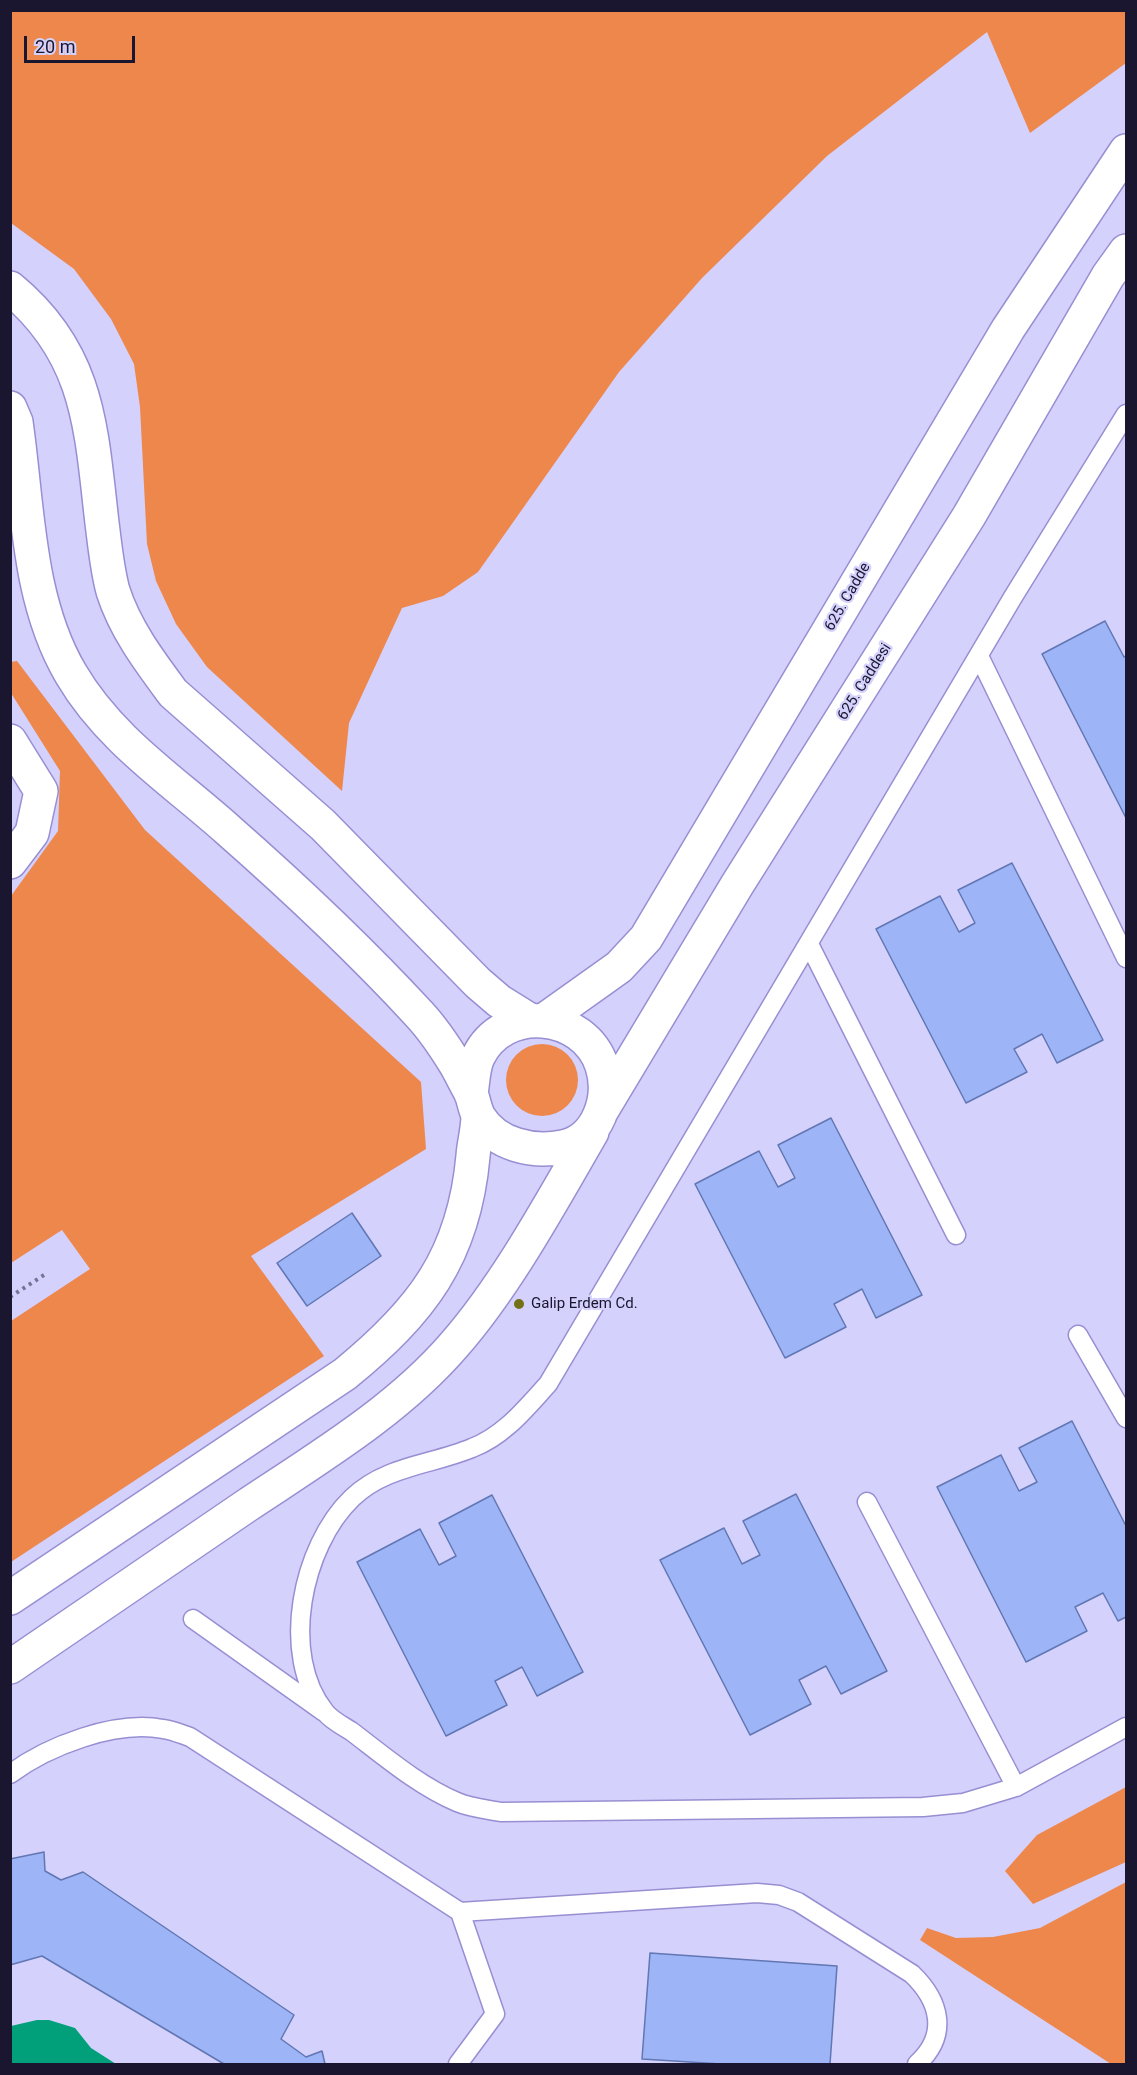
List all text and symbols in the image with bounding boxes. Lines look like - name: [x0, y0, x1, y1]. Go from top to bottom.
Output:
- scale bar: [27, 24, 138, 62]
- text: 20 m: [35, 36, 75, 57]
- street label: 625. Cadde: [821, 560, 875, 634]
- street label: 625. Caddesi: [834, 640, 896, 724]
- place label: Galip Erdem Cd.: [531, 1295, 638, 1313]
- marker: Galip Erdem Cd.: [512, 1297, 526, 1311]

